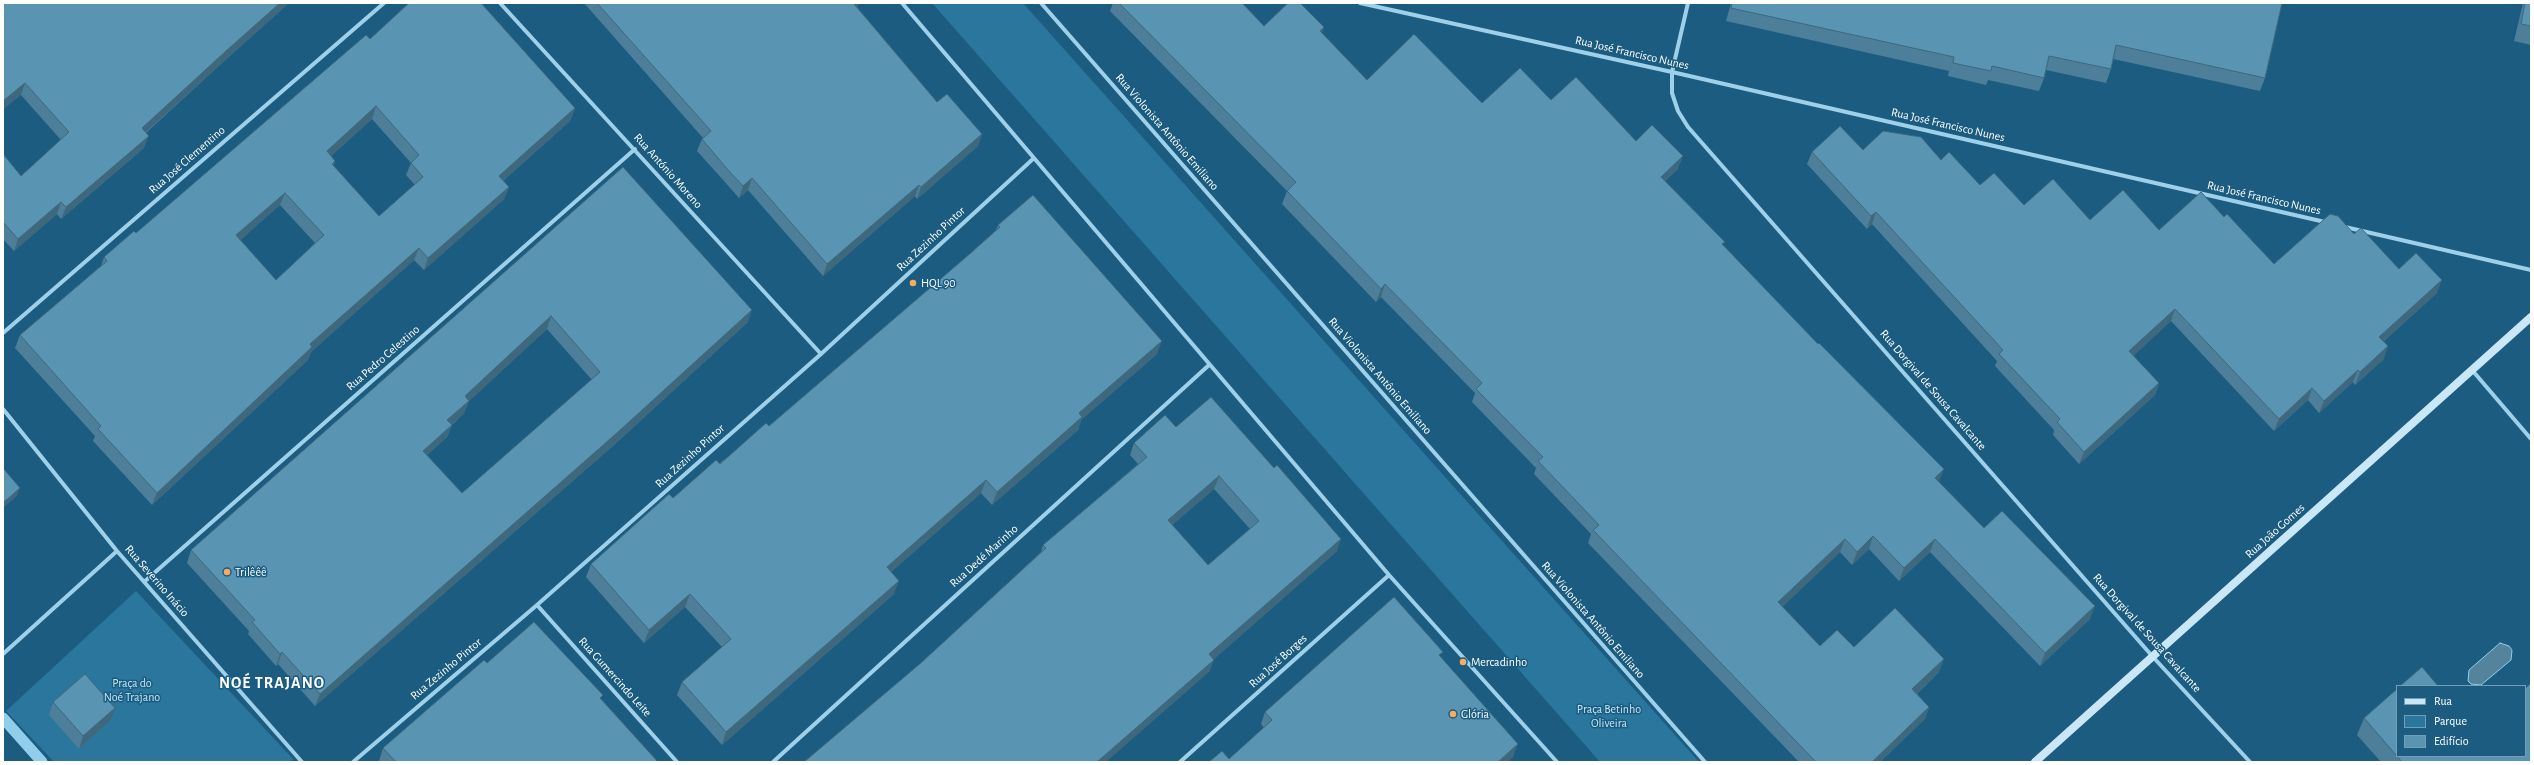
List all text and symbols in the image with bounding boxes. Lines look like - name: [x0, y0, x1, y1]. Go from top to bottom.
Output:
- street label: Rua José Francisco Nunes: [1574, 33, 1690, 73]
- street label: Rua Violonista Antônio Emiliano: [1112, 71, 1222, 193]
- street label: Rua José Francisco Nunes: [1890, 105, 2006, 145]
- street label: Rua José Clementino: [146, 123, 228, 197]
- street label: Rua António Moreno: [631, 131, 705, 211]
- street label: Rua José Francisco Nunes: [2206, 178, 2322, 218]
- street label: Rua Zezinho Pintor: [894, 204, 968, 274]
- place label: HQL 90: [921, 276, 956, 290]
- marker: HQL 90: [908, 278, 918, 288]
- street label: Rua Violonista Antônio Emiliano: [1325, 315, 1435, 437]
- street label: Rua Pedro Celestino: [343, 322, 423, 394]
- street label: Rua Dorgival de Sousa Cavalcante: [1877, 327, 1989, 453]
- street label: Rua Zezinho Pintor: [652, 421, 728, 491]
- street label: Rua João Gomes: [2242, 501, 2308, 561]
- street label: Rua Dedé Marinho: [947, 522, 1021, 590]
- street label: Rua Severino Inácio: [122, 542, 192, 620]
- street label: Rua Violonista Antônio Emiliano: [1538, 559, 1648, 681]
- place label: Trilêêê: [235, 565, 266, 579]
- marker: Trilêêê: [222, 567, 232, 577]
- street label: Rua Dorgival de Sousa Cavalcante: [2090, 571, 2204, 695]
- street label: Rua José Borges: [1246, 631, 1310, 691]
- street label: Rua Gumercindo Leite: [575, 634, 655, 720]
- street label: Rua Zezinho Pintor: [408, 635, 484, 703]
- place label: Mercadinho: [1471, 655, 1527, 669]
- marker: Mercadinho: [1458, 657, 1468, 667]
- district label: NOÉ TRAJANO: [219, 673, 325, 693]
- park label: Praça do Noé Trajano: [104, 676, 160, 704]
- legend: [2396, 685, 2526, 757]
- text: Rua: [2434, 695, 2452, 707]
- park label: Praça Betinho Oliveira: [1577, 702, 1641, 730]
- place label: Glória: [1461, 707, 1489, 721]
- marker: Glória: [1448, 709, 1458, 719]
- text: Parque: [2434, 715, 2467, 727]
- text: Edifício: [2434, 735, 2469, 747]

